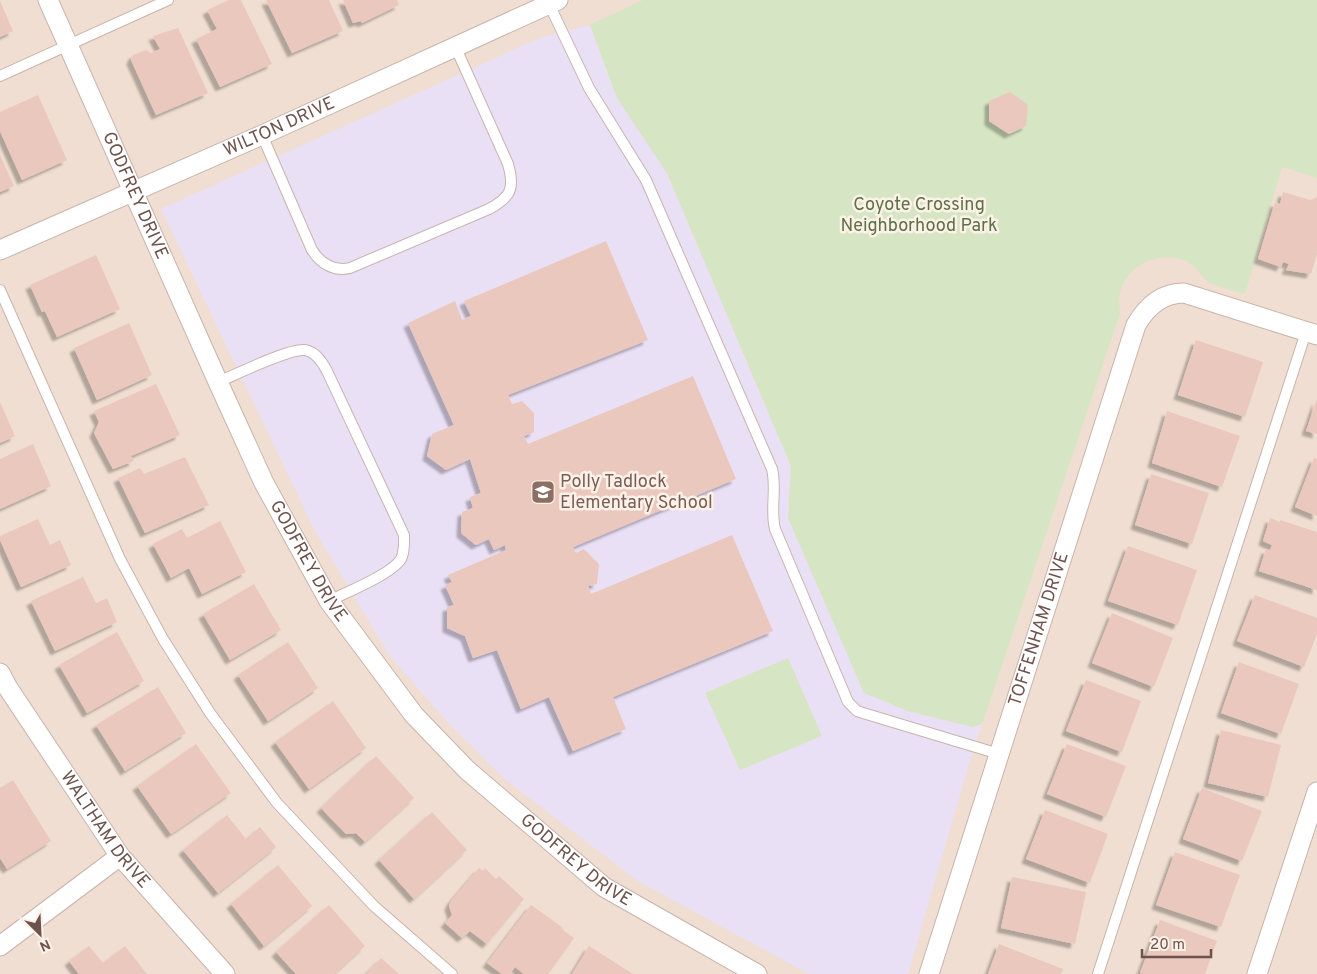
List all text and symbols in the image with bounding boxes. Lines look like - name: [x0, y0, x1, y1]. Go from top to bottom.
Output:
- street label: WILTON DRIVE: [220, 92, 338, 162]
- street label: GODFREY DRIVE: [97, 128, 173, 263]
- park label: Coyote Crossing Neighborhood Park: [840, 194, 998, 238]
- place label: Polly Tadlock Elementary School: [560, 471, 713, 515]
- school or university icon: Polly Tadlock Elementary School: [530, 479, 556, 505]
- street label: GODFREY DRIVE: [264, 496, 352, 627]
- street label: TOFFENHAM DRIVE: [1004, 549, 1074, 709]
- street label: WALTHAM DRIVE: [55, 767, 155, 893]
- street label: GODFREY DRIVE: [515, 809, 636, 912]
- north arrow: [15, 909, 65, 959]
- scale bar: [1142, 926, 1211, 958]
- text: N: [37, 935, 53, 954]
- text: 20 m: [1150, 936, 1185, 955]

